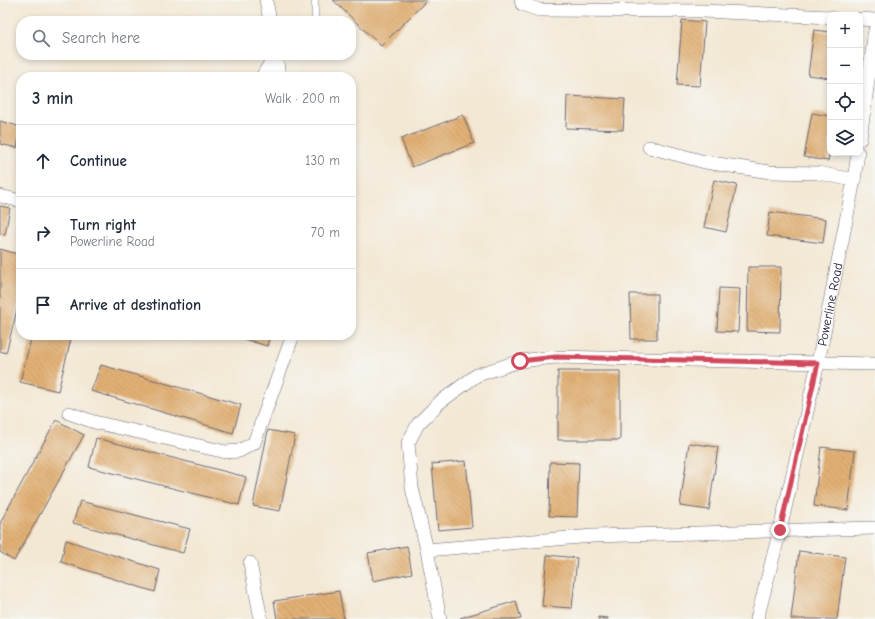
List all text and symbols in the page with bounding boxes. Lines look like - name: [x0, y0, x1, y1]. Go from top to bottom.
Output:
- map controls: [827, 12, 863, 156]
- button: +: [827, 12, 863, 48]
- search box: [16, 16, 356, 60]
- icon: search: [30, 27, 52, 49]
- text: Search here: [62, 29, 140, 47]
- button: −: [827, 48, 863, 84]
- button: locate: [827, 84, 863, 120]
- text: 3 min: [32, 89, 73, 108]
- text: Walk · 200 m: [265, 91, 340, 106]
- button: layers: [827, 120, 863, 156]
- icon: ahead: [32, 150, 54, 172]
- text: Continue: [70, 152, 127, 170]
- text: 130 m: [305, 153, 340, 168]
- text: Turn right: [70, 216, 136, 234]
- icon: right: [32, 222, 54, 244]
- text: 70 m: [311, 225, 340, 240]
- text: Powerline Road: [70, 234, 155, 249]
- street label: Powerline Road: [814, 261, 846, 347]
- icon: arrive: [32, 294, 54, 316]
- text: Arrive at destination: [70, 296, 201, 314]
- route start: [511, 352, 529, 370]
- route end: [771, 521, 789, 539]

